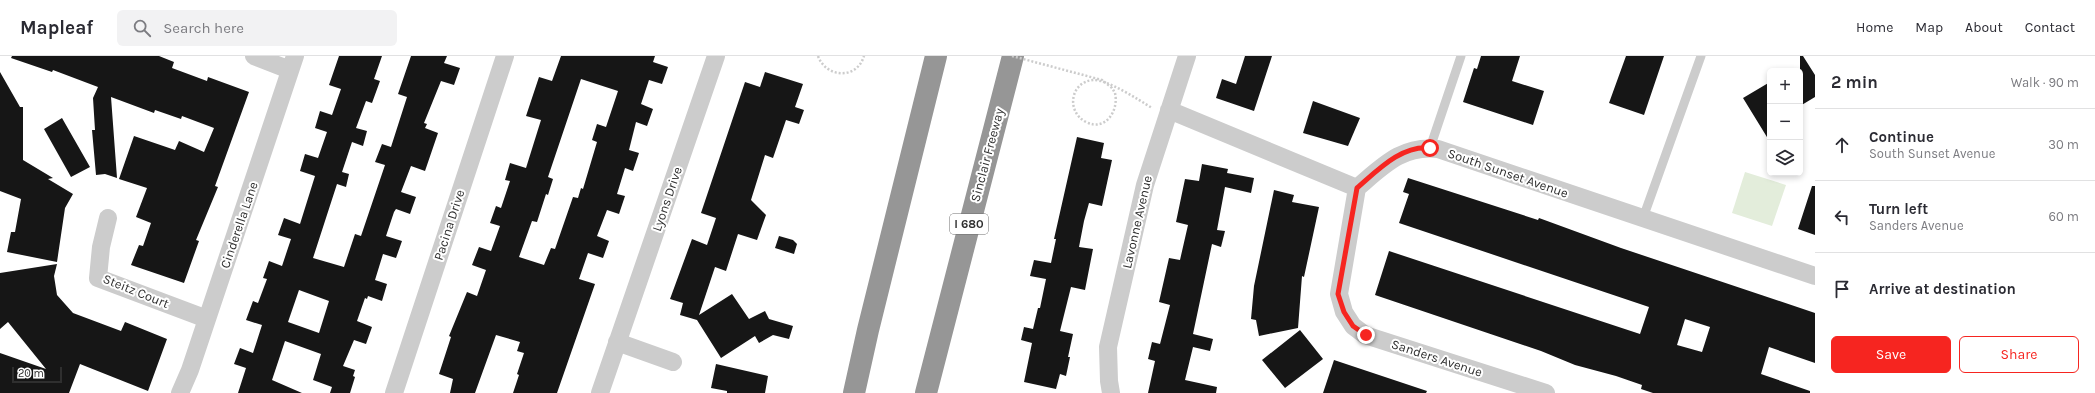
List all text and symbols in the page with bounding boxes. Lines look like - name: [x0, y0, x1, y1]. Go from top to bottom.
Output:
- search box: [117, 10, 397, 46]
- text: Mapleaf: [20, 17, 93, 39]
- icon: search: [131, 17, 153, 39]
- text: Search here: [163, 19, 244, 37]
- text: Home: [1856, 19, 1893, 36]
- text: Map: [1915, 19, 1943, 36]
- text: About: [1965, 19, 2003, 36]
- text: Contact: [2025, 19, 2075, 36]
- map controls: [1767, 68, 1803, 176]
- button: +: [1767, 68, 1803, 104]
- text: 2 min: [1831, 72, 1878, 92]
- text: Walk · 90 m: [2011, 75, 2079, 90]
- button: −: [1767, 104, 1803, 140]
- street label: Sinclair Freeway: [967, 107, 1007, 203]
- text: Continue: [1869, 128, 1934, 146]
- icon: ahead: [1831, 134, 1853, 156]
- text: 30 m: [2048, 137, 2079, 152]
- route start: [1421, 139, 1439, 157]
- button: layers: [1767, 140, 1803, 176]
- street label: South Sunset Avenue: [1446, 145, 1571, 201]
- text: South Sunset Avenue: [1869, 146, 1996, 161]
- street label: Lyons Drive: [649, 165, 685, 233]
- street label: Lavonne Avenue: [1119, 174, 1155, 270]
- street label: Cinderella Lane: [217, 179, 261, 270]
- street label: Pacina Drive: [431, 187, 468, 262]
- text: Turn left: [1869, 200, 1928, 218]
- icon: left: [1831, 206, 1853, 228]
- text: 60 m: [2049, 209, 2079, 224]
- road number: I 680: [950, 214, 988, 234]
- text: Sanders Avenue: [1869, 218, 1964, 233]
- street label: Steitz Court: [101, 271, 171, 311]
- icon: arrive: [1831, 278, 1853, 300]
- text: Arrive at destination: [1869, 280, 2016, 298]
- route end: [1357, 326, 1375, 344]
- street label: Sanders Avenue: [1390, 336, 1485, 380]
- button: Save: [1831, 336, 1951, 373]
- button: Share: [1959, 336, 2079, 373]
- scale bar: [12, 365, 62, 384]
- text: 20 m: [18, 367, 44, 380]

